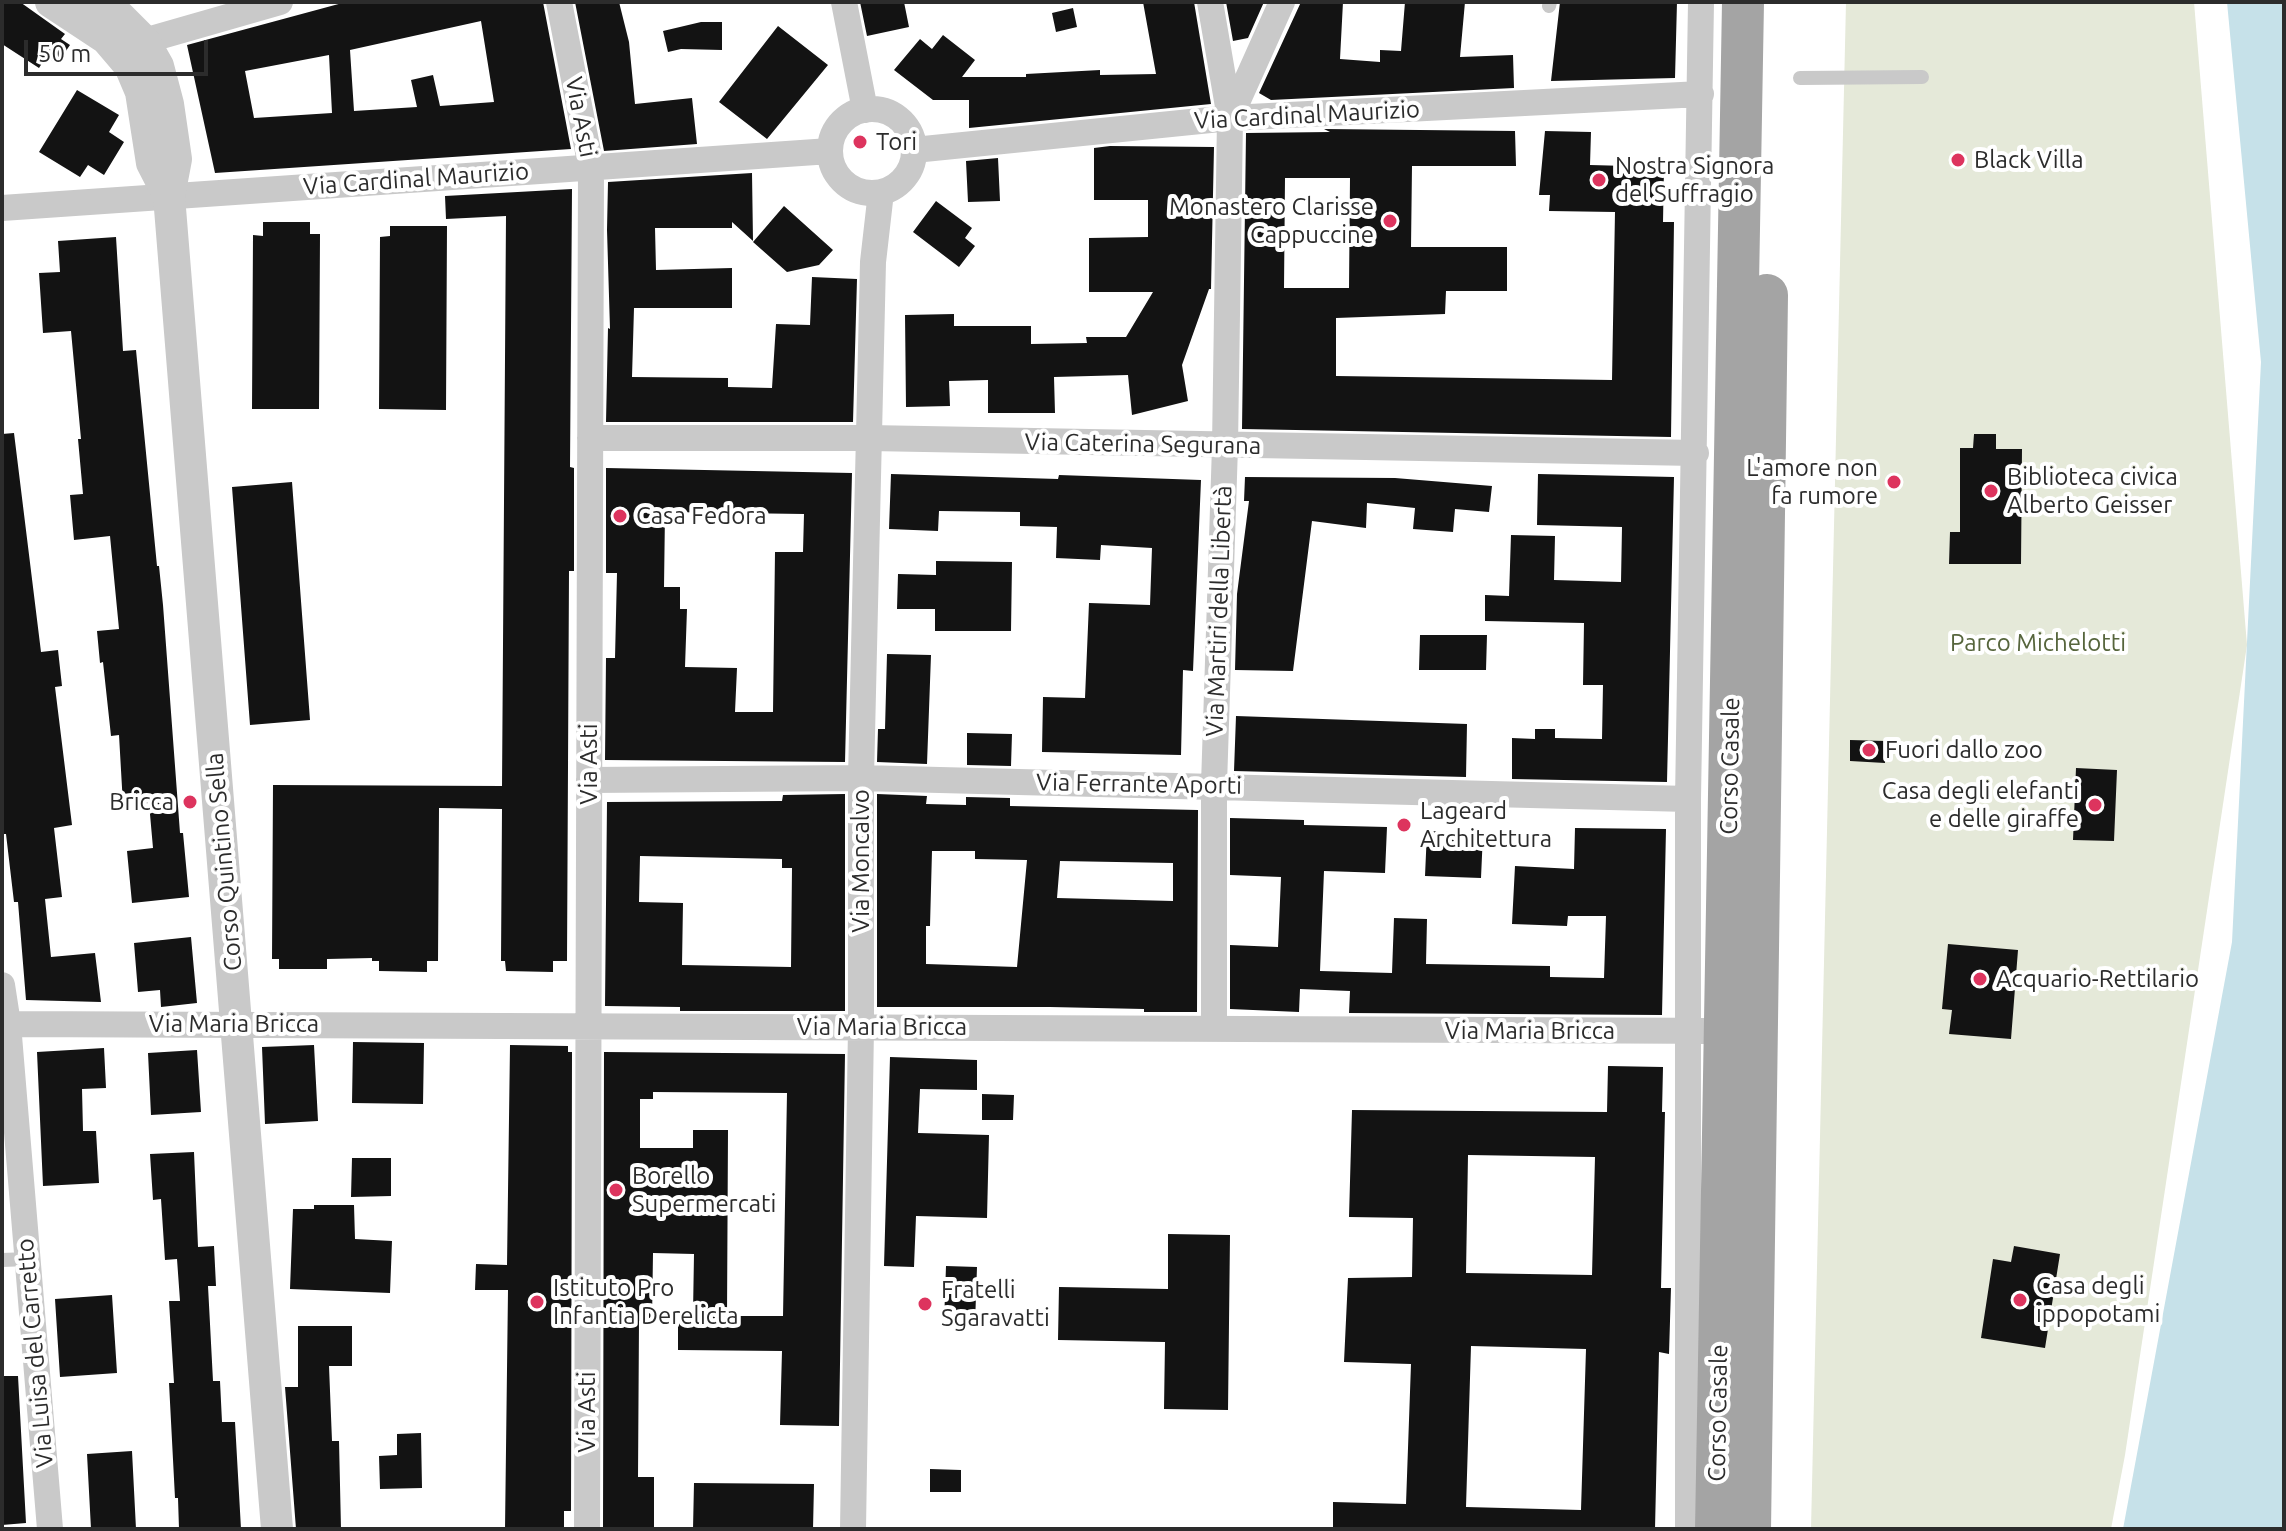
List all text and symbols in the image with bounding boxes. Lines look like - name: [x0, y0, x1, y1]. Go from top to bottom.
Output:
- scale bar: [28, 24, 212, 74]
- text: 50 m: [38, 40, 91, 67]
- street label: Via Asti: [559, 74, 603, 160]
- street label: Via Cardinal Maurizio: [1193, 95, 1421, 135]
- place label: Tori: [876, 128, 917, 156]
- marker: Tori: [851, 133, 869, 151]
- place label: Black Villa: [1974, 146, 2083, 174]
- marker: Black Villa: [1949, 151, 1967, 169]
- place label: Nostra Signora del Suffragio: [1615, 152, 1774, 208]
- street label: Via Cardinal Maurizio: [302, 157, 530, 201]
- marker: Nostra Signora del Suffragio: [1590, 171, 1608, 189]
- place label: Monastero Clarisse Cappuccine: [1169, 193, 1374, 249]
- marker: Monastero Clarisse Cappuccine: [1381, 212, 1399, 230]
- street label: Via Caterina Segurana: [1024, 428, 1262, 460]
- place label: L'amore non fa rumore: [1746, 454, 1878, 510]
- place label: Biblioteca civica Alberto Geisser: [2007, 463, 2178, 519]
- marker: L'amore non fa rumore: [1885, 473, 1903, 491]
- marker: Biblioteca civica Alberto Geisser: [1982, 482, 2000, 500]
- street label: Via Martiri della Libertà: [1200, 485, 1238, 737]
- place label: Casa Fedora: [636, 502, 767, 530]
- marker: Casa Fedora: [611, 507, 629, 525]
- park label: Parco Michelotti: [1950, 629, 2126, 657]
- street label: Corso Casale: [1714, 697, 1746, 835]
- street label: Via Asti: [575, 723, 603, 805]
- place label: Fuori dallo zoo: [1885, 736, 2043, 764]
- marker: Fuori dallo zoo: [1860, 741, 1878, 759]
- street label: Corso Quintino Sella: [200, 752, 248, 972]
- street label: Via Ferrante Aporti: [1036, 768, 1242, 800]
- place label: Casa degli elefanti e delle giraffe: [1882, 777, 2079, 833]
- place label: Bricca: [109, 788, 174, 816]
- street label: Via Moncalvo: [847, 789, 875, 933]
- marker: Bricca: [181, 793, 199, 811]
- marker: Casa degli elefanti e delle giraffe: [2086, 796, 2104, 814]
- place label: Lageard Architettura: [1420, 797, 1552, 853]
- marker: Lageard Architettura: [1395, 816, 1413, 834]
- place label: Acquario-Rettilario: [1996, 965, 2199, 993]
- marker: Acquario-Rettilario: [1971, 970, 1989, 988]
- street label: Via Maria Bricca: [149, 1010, 319, 1038]
- street label: Via Maria Bricca: [797, 1013, 967, 1041]
- street label: Via Maria Bricca: [1445, 1017, 1615, 1045]
- place label: Borello Supermercati: [632, 1162, 776, 1218]
- marker: Borello Supermercati: [607, 1181, 625, 1199]
- street label: Via Luisa del Carretto: [11, 1237, 59, 1469]
- place label: Casa degli ippopotami: [2036, 1272, 2160, 1328]
- place label: Istituto Pro Infantia Derelicta: [553, 1274, 739, 1330]
- place label: Fratelli Sgaravatti: [941, 1276, 1050, 1332]
- marker: Casa degli ippopotami: [2011, 1291, 2029, 1309]
- marker: Istituto Pro Infantia Derelicta: [528, 1293, 546, 1311]
- marker: Fratelli Sgaravatti: [916, 1295, 934, 1313]
- street label: Corso Casale: [1702, 1344, 1734, 1482]
- street label: Via Asti: [573, 1371, 601, 1453]

